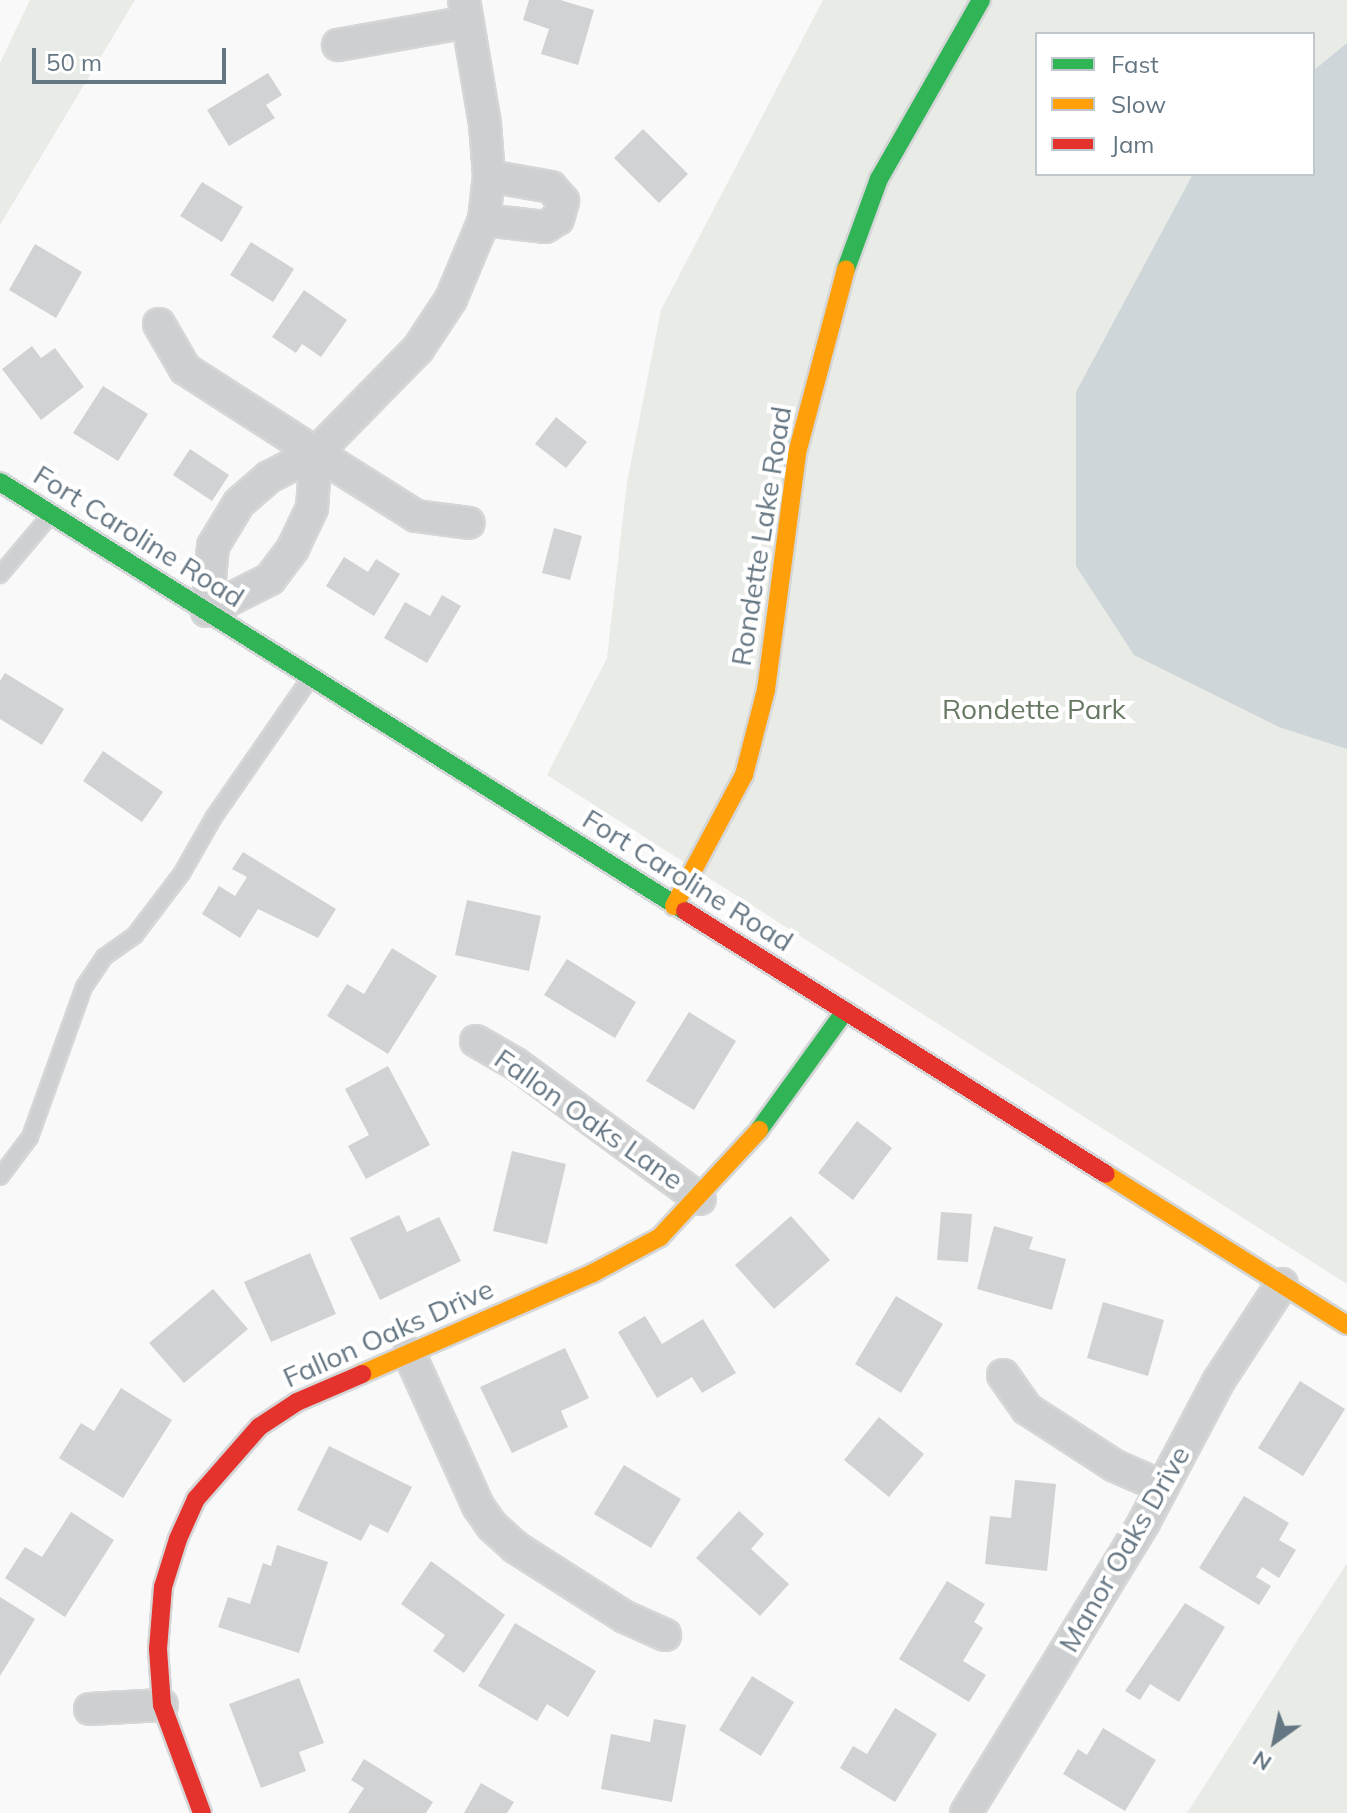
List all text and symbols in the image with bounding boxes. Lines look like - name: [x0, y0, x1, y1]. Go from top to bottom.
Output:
- scale bar: [36, 32, 230, 82]
- legend: [1035, 32, 1315, 176]
- text: 50 m: [46, 47, 102, 77]
- text: Fast: [1111, 49, 1159, 79]
- text: Slow: [1111, 89, 1166, 119]
- text: Jam: [1111, 129, 1154, 159]
- street label: Rondette Lake Road: [724, 404, 798, 668]
- street label: Fort Caroline Road: [28, 458, 250, 614]
- park label: Rondette Park: [942, 692, 1126, 726]
- street label: Fort Caroline Road: [577, 802, 799, 958]
- street label: Fallon Oaks Lane: [488, 1041, 690, 1197]
- street label: Fallon Oaks Drive: [278, 1272, 498, 1394]
- street label: Manor Oaks Drive: [1051, 1440, 1197, 1658]
- north arrow: [1235, 1701, 1315, 1781]
- text: N: [1247, 1745, 1277, 1777]

